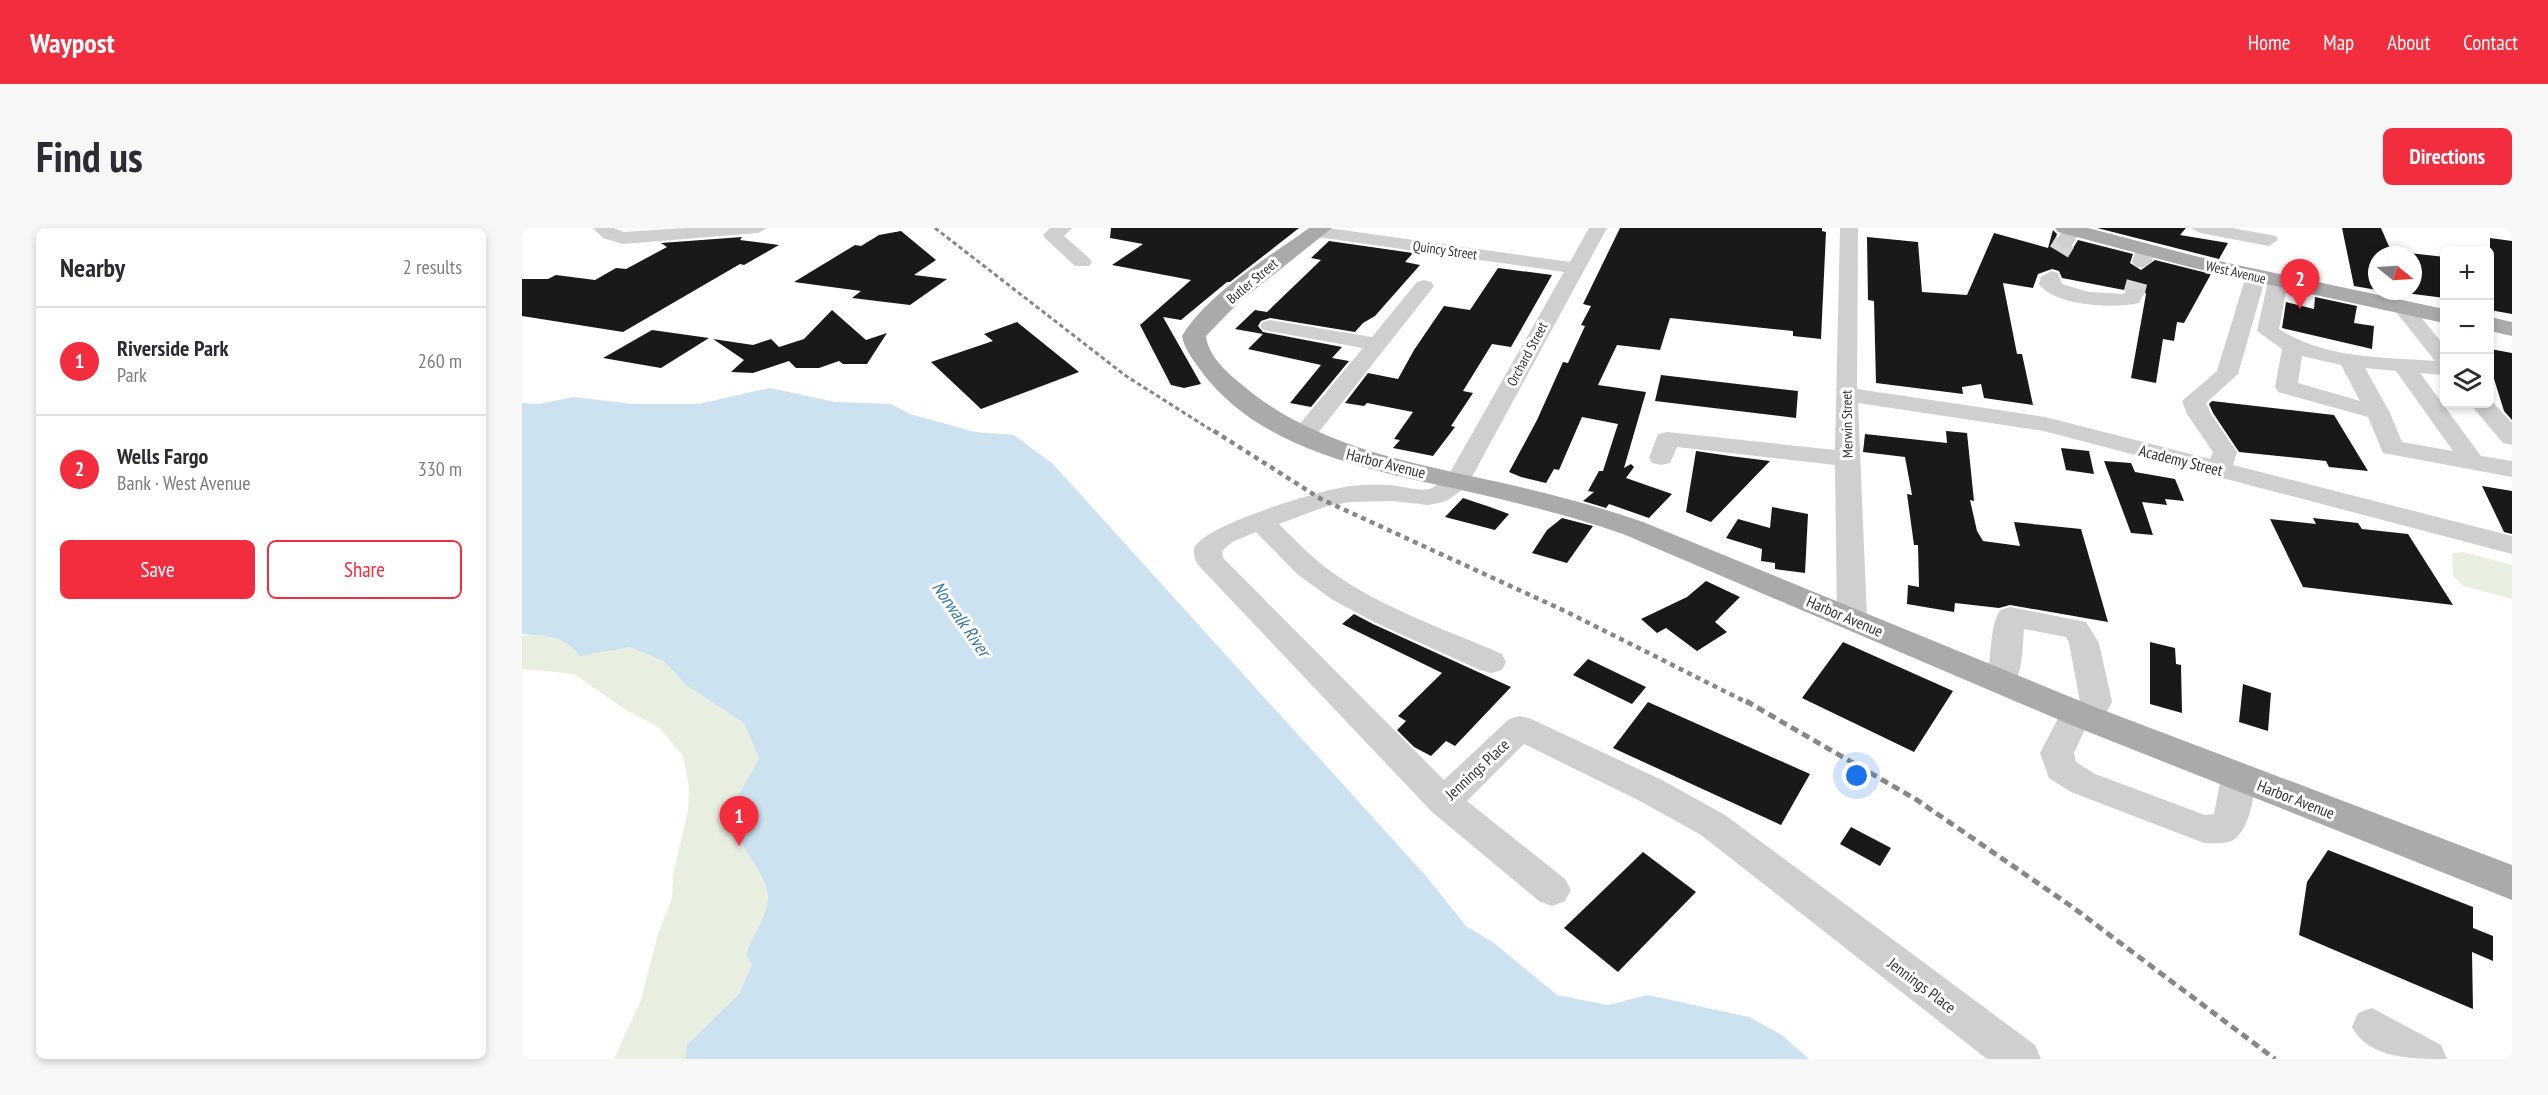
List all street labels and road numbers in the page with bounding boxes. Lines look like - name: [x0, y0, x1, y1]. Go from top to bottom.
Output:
- street label: Quincy Street: [1412, 237, 1478, 263]
- street label: Butler Street: [1223, 254, 1281, 308]
- street label: West Avenue: [2204, 256, 2268, 288]
- street label: Orchard Street: [1503, 319, 1551, 389]
- street label: Merwin Street: [1837, 390, 1857, 458]
- street label: Academy Street: [2137, 440, 2225, 480]
- street label: Harbor Avenue: [1344, 443, 1428, 483]
- street label: Harbor Avenue: [1804, 591, 1886, 641]
- street label: Jennings Place: [1440, 734, 1513, 804]
- street label: Harbor Avenue: [2255, 775, 2337, 823]
- street label: Jennings Place: [1883, 952, 1960, 1017]

